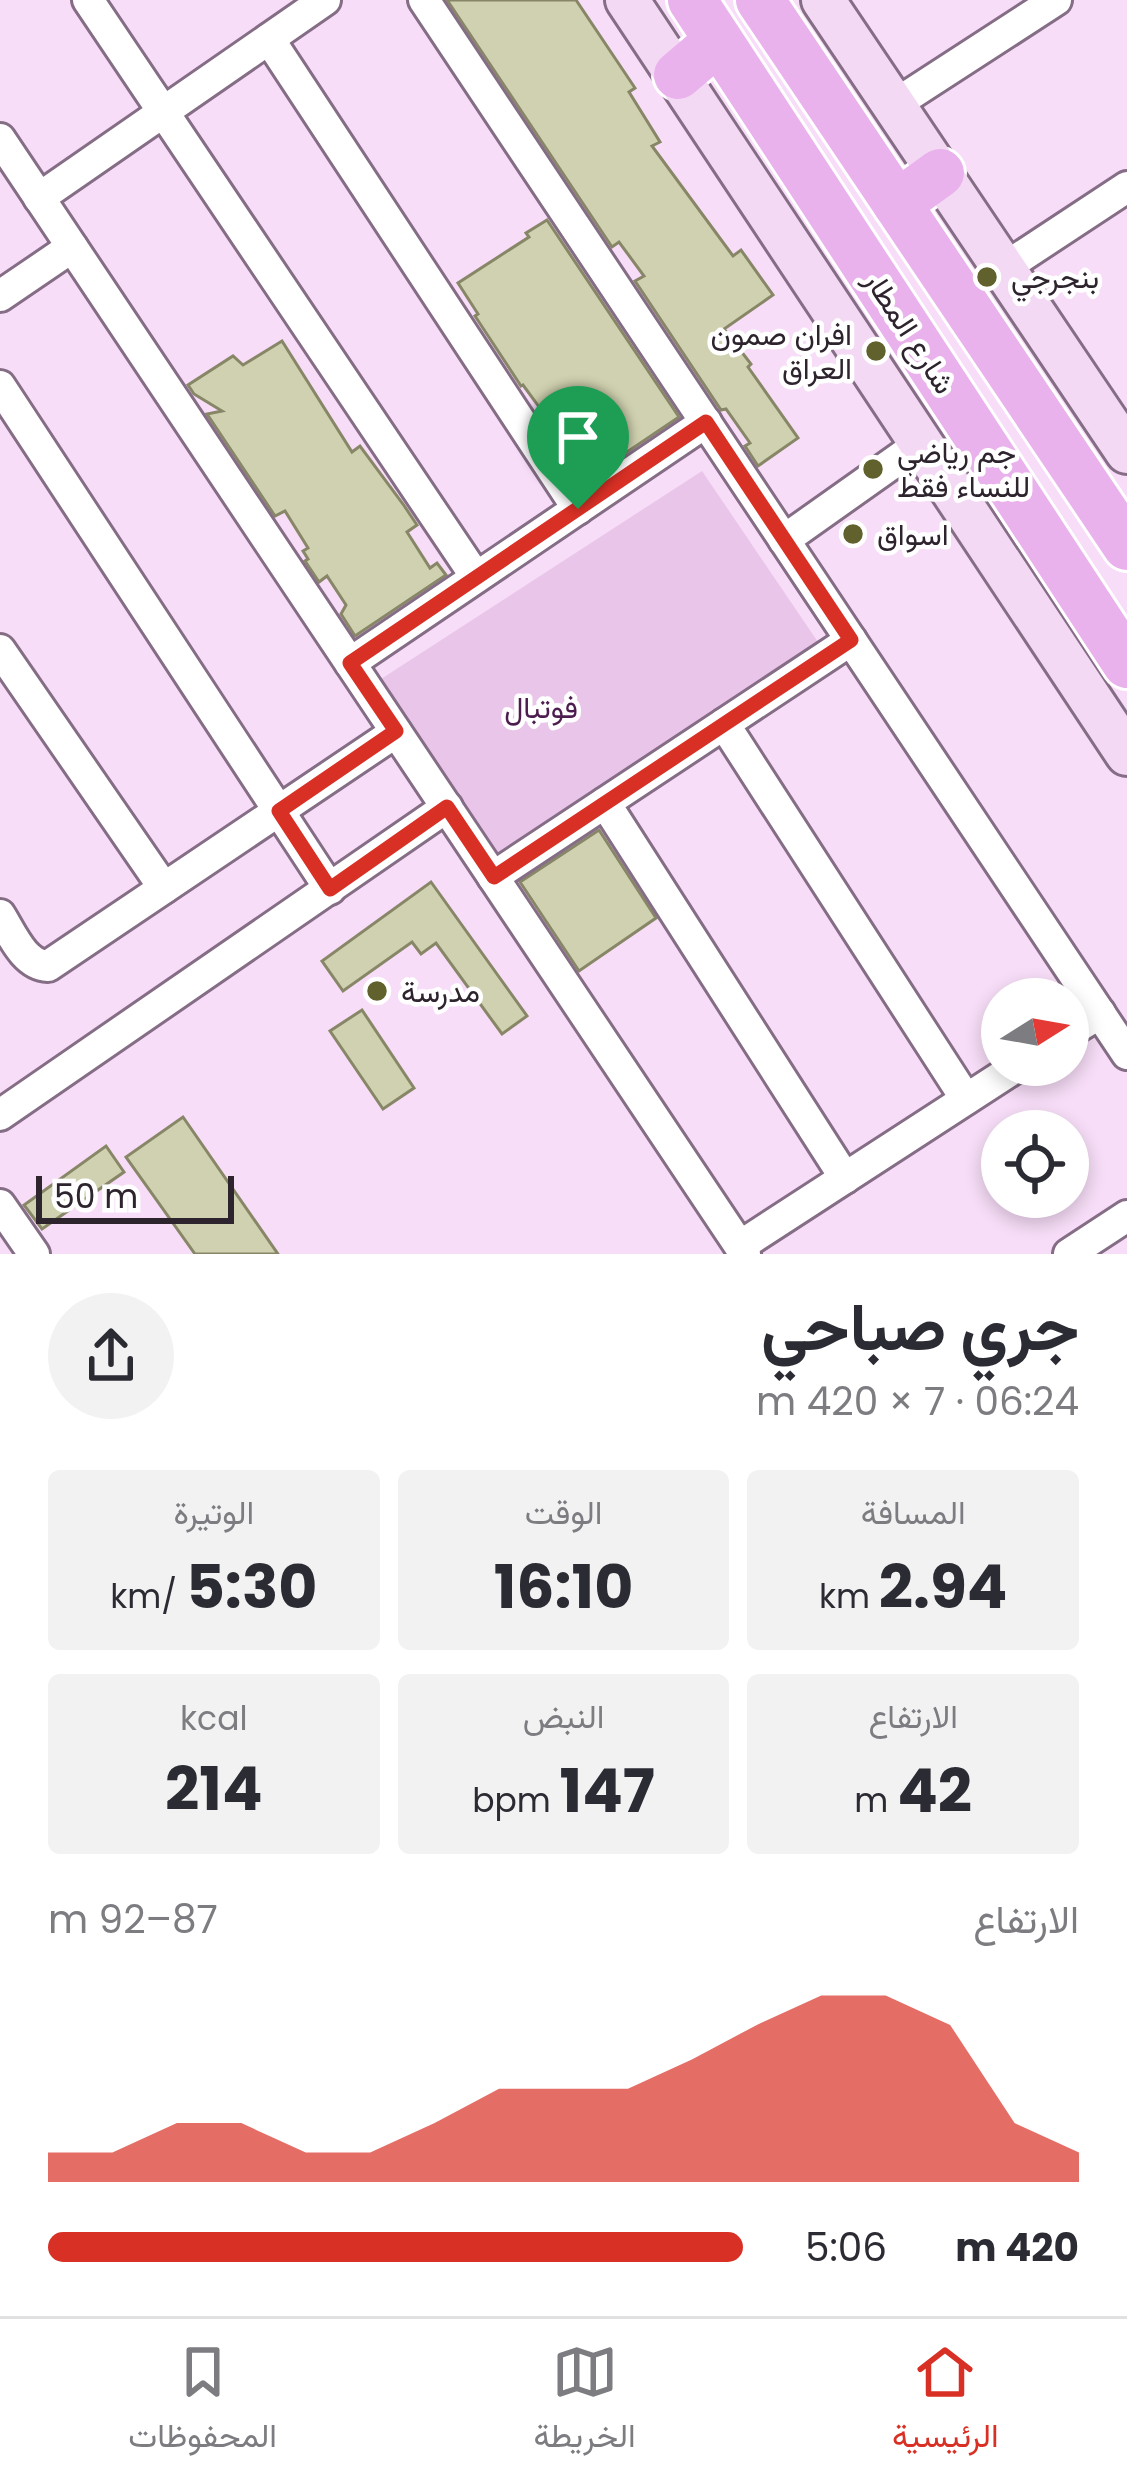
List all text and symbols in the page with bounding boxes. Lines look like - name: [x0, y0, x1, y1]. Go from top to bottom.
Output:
- place label: بنجرجي: [1011, 256, 1099, 302]
- street label: شارع المطار: [853, 261, 966, 402]
- marker: بنجرجي: [974, 264, 1000, 290]
- place label: افران صمون العراق: [711, 313, 852, 390]
- marker: افران صمون العراق: [863, 338, 889, 364]
- pin: [527, 386, 629, 509]
- icon: arrive: [545, 404, 611, 470]
- place label: جم رياضي للنساء فقط: [897, 431, 1030, 508]
- marker: جم رياضي للنساء فقط: [860, 456, 886, 482]
- place label: اسواق: [877, 513, 949, 556]
- marker: اسواق: [840, 521, 866, 547]
- park label: فوتبال: [504, 686, 578, 729]
- place label: مدرسة: [401, 970, 480, 1013]
- marker: مدرسة: [364, 978, 390, 1004]
- north arrow: [981, 978, 1089, 1086]
- map controls: [981, 978, 1089, 1218]
- button: locate: [981, 1110, 1089, 1218]
- scale bar: [36, 1170, 234, 1223]
- text: 50 m: [54, 1173, 138, 1220]
- text: جري صباحي: [761, 1281, 1079, 1373]
- button: share: [48, 1293, 174, 1419]
- text: 06:24 · 7 × 420 m: [756, 1374, 1079, 1429]
- text: الوتيرة: [174, 1489, 254, 1536]
- text: الوقت: [525, 1489, 602, 1536]
- text: المسافة: [861, 1489, 966, 1536]
- text: 5:30: [186, 1545, 317, 1629]
- text: 16:10: [494, 1545, 633, 1629]
- text: 2.94: [879, 1545, 1007, 1629]
- text: /km: [110, 1573, 186, 1620]
- text: km: [819, 1573, 879, 1620]
- text: النبض: [523, 1693, 604, 1740]
- text: الارتفاع: [868, 1693, 958, 1740]
- text: kcal: [180, 1695, 248, 1742]
- text: 214: [165, 1747, 263, 1831]
- text: 147: [560, 1749, 655, 1833]
- text: 42: [897, 1749, 972, 1833]
- text: bpm: [472, 1777, 560, 1824]
- text: m: [854, 1777, 897, 1824]
- text: 87–92 m: [48, 1892, 218, 1947]
- text: الارتفاع: [973, 1892, 1079, 1947]
- text: 5:06: [805, 2220, 887, 2275]
- text: 420 m: [955, 2220, 1079, 2275]
- tab: المحفوظات: [128, 2339, 277, 2465]
- tab: الخريطة: [533, 2339, 636, 2465]
- tab: الرئيسية: [892, 2339, 999, 2465]

